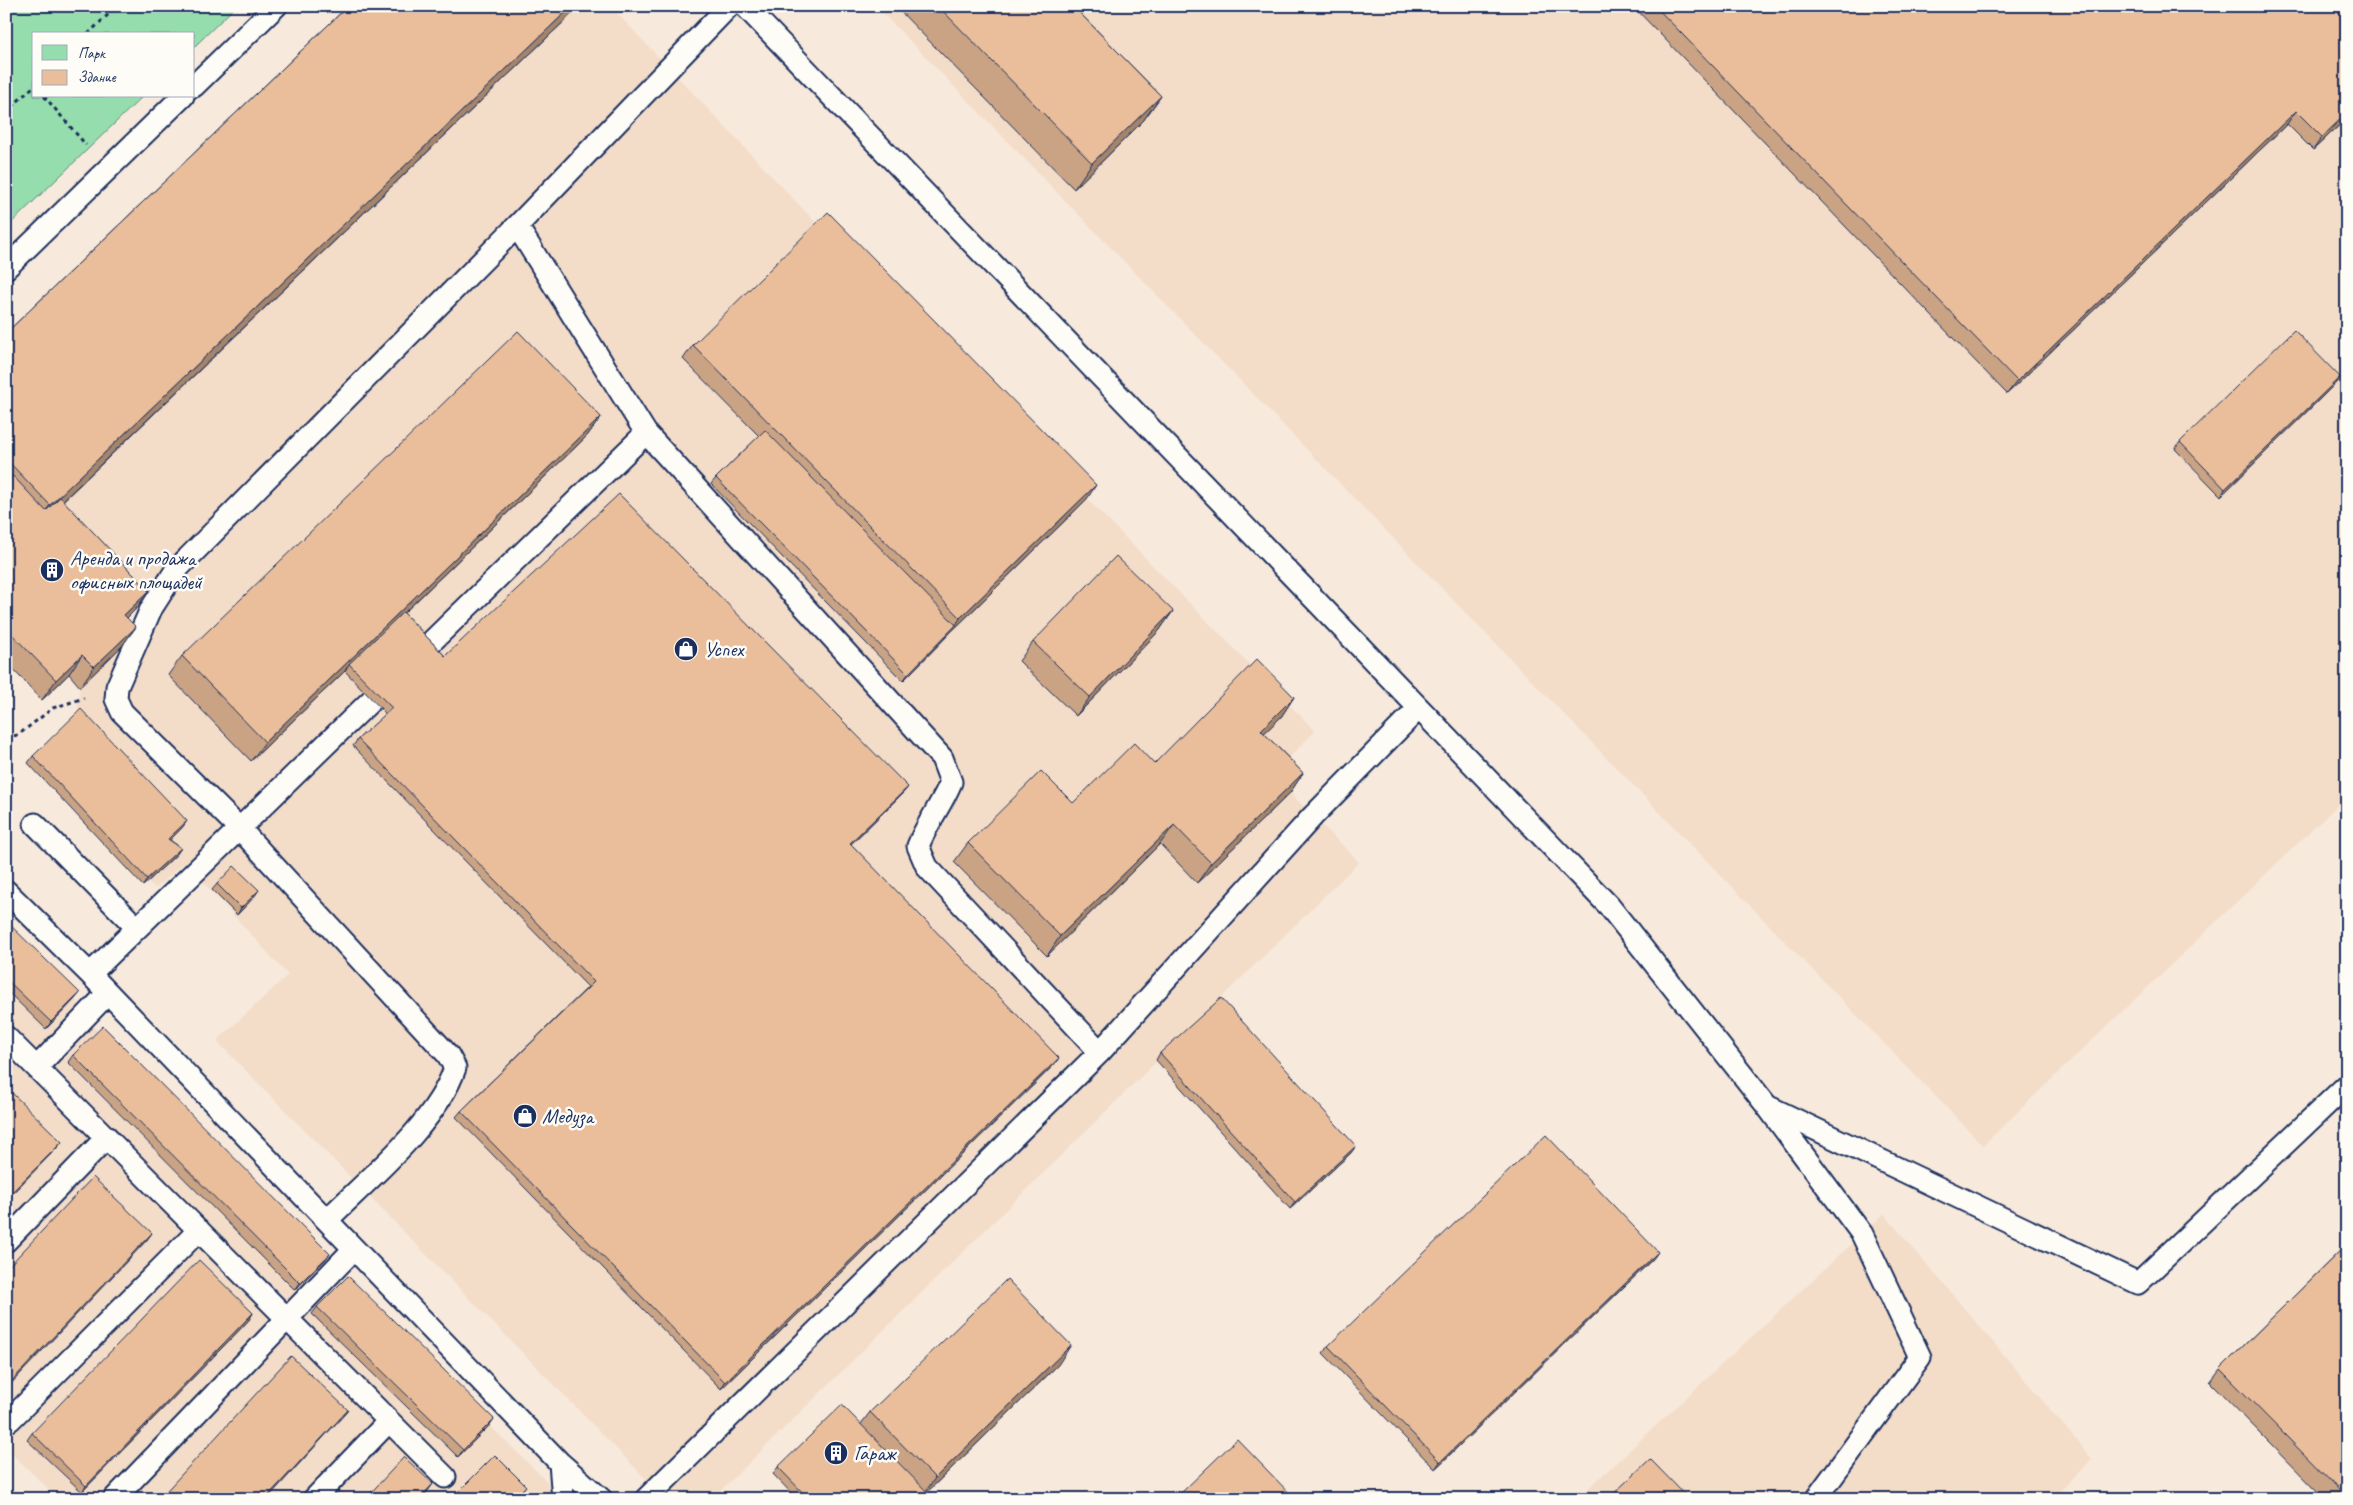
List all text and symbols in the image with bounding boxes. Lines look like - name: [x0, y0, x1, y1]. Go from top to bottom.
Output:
- legend: [32, 32, 195, 98]
- text: Парк: [78, 44, 106, 63]
- text: Здание: [78, 68, 117, 87]
- place label: Аренда и продажа офисных площадей: [70, 545, 203, 595]
- building icon: Аренда и продажа офисных площадей: [39, 557, 65, 583]
- shop icon: Успех: [673, 636, 699, 662]
- place label: Успех: [704, 636, 745, 662]
- shop icon: Медуза: [512, 1103, 538, 1129]
- place label: Медуза: [542, 1103, 596, 1129]
- building icon: Гараж: [823, 1440, 849, 1466]
- place label: Гараж: [854, 1440, 898, 1466]

